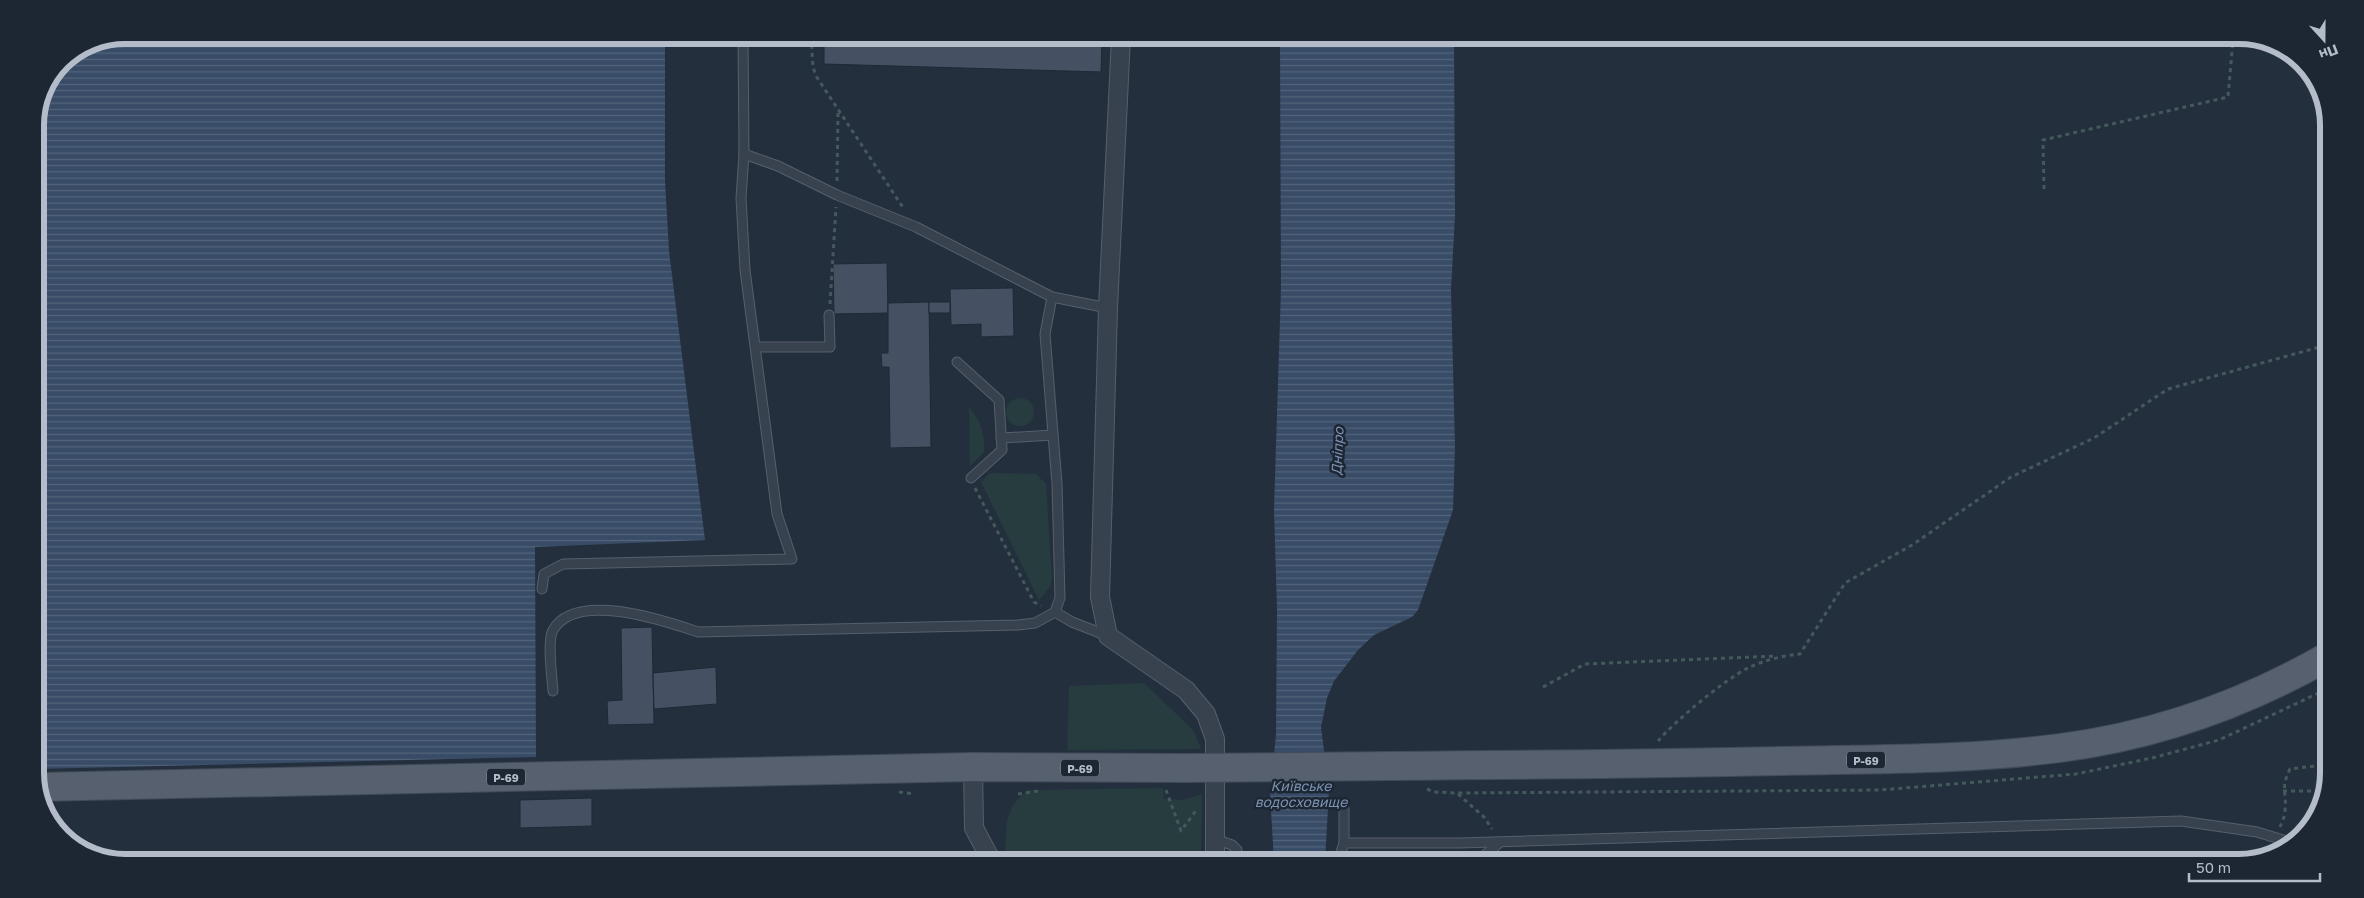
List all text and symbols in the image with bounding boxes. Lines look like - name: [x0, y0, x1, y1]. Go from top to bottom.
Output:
- north arrow: [2299, 15, 2349, 65]
- text: Пн: [2317, 41, 2341, 64]
- water label: Дніпро: [1327, 425, 1347, 476]
- road number: Р-69: [1847, 752, 1885, 768]
- road number: Р-69: [1061, 760, 1099, 776]
- road number: Р-69: [487, 769, 525, 786]
- water label: Київське водосховище: [1255, 777, 1348, 810]
- scale bar: [2189, 850, 2320, 882]
- text: 50 m: [2196, 858, 2231, 876]

